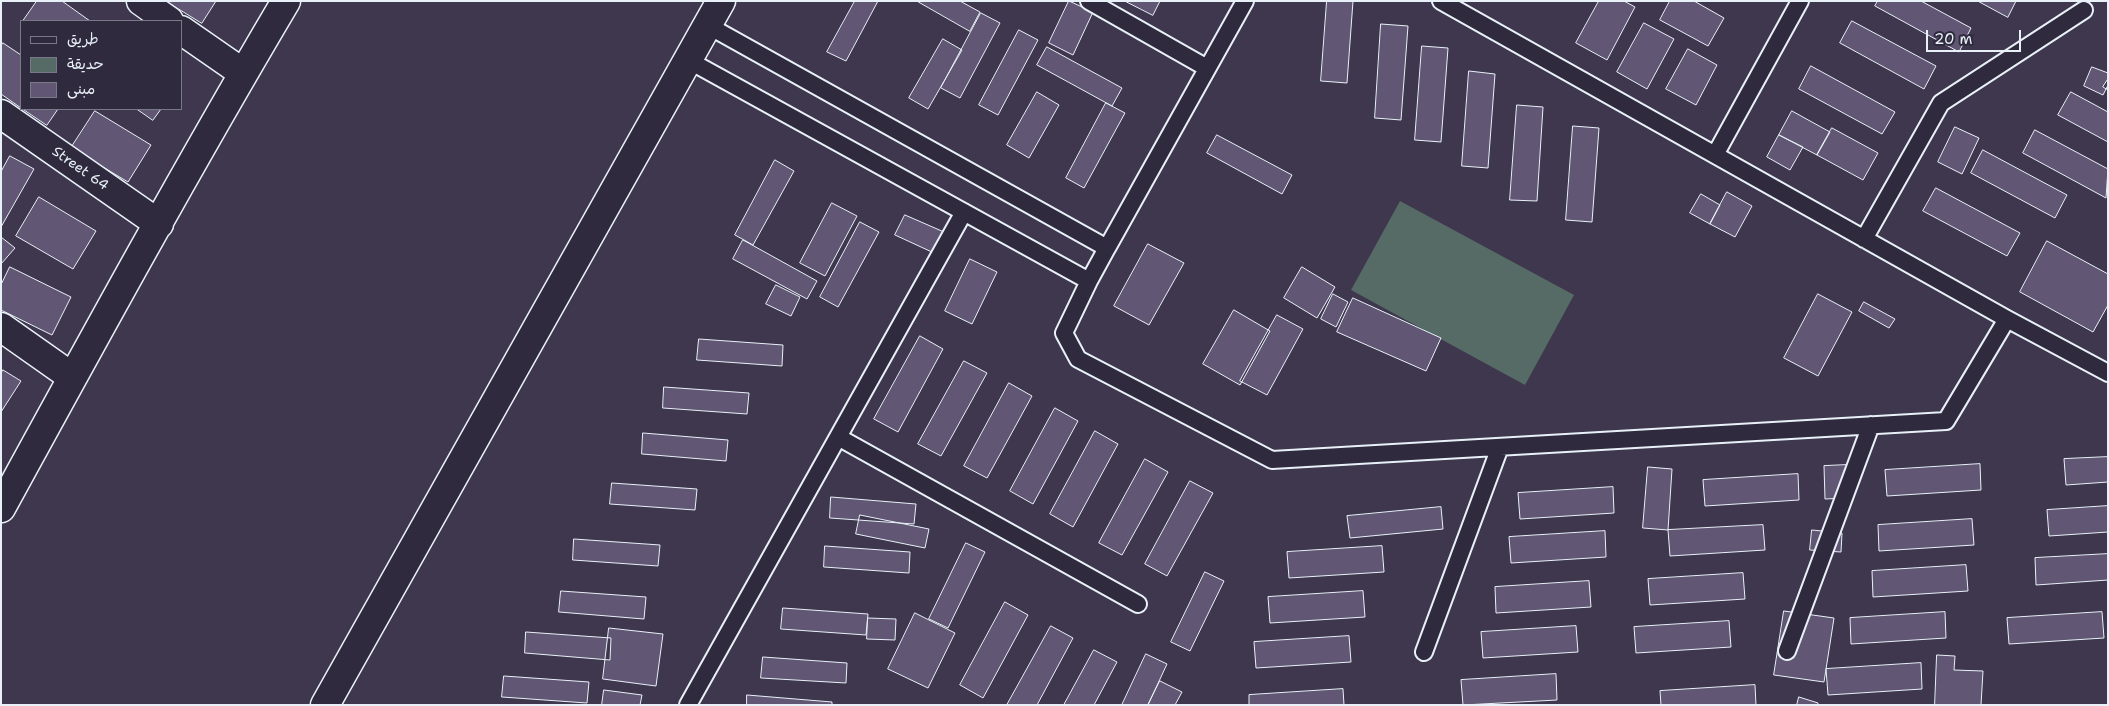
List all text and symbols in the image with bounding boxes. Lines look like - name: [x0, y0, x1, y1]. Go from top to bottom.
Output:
- legend: [20, 20, 182, 110]
- scale bar: [1929, 20, 2024, 52]
- text: طريق: [67, 29, 99, 49]
- text: 20 m: [1934, 29, 1973, 49]
- text: حديقة: [67, 54, 104, 74]
- text: مبنى: [67, 79, 95, 99]
- street label: Street 64: [49, 143, 111, 195]

